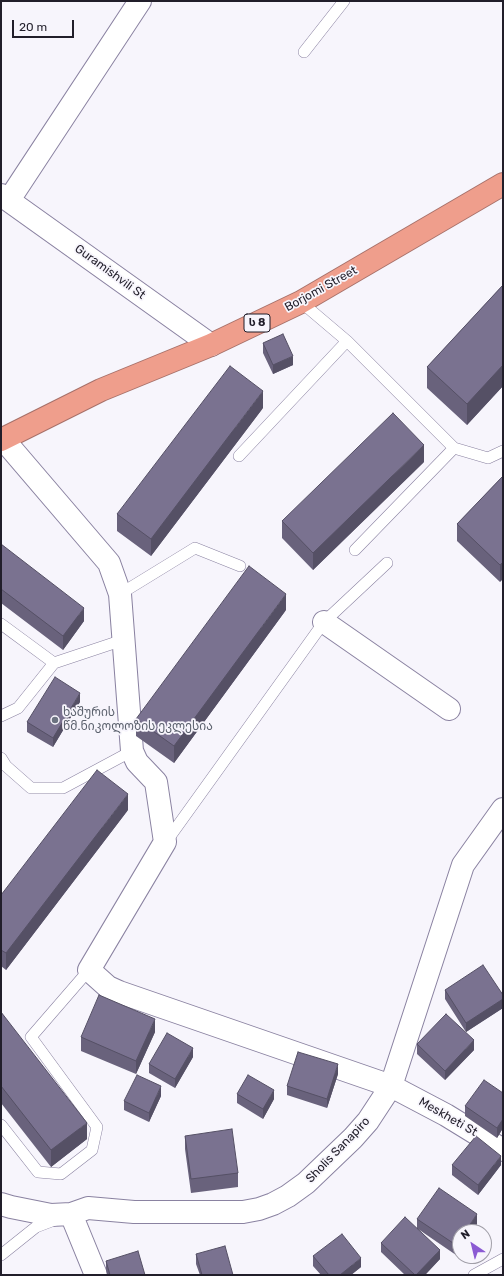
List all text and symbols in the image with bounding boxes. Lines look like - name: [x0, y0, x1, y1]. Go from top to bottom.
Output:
- scale bar: [14, 12, 76, 38]
- text: 20 m: [19, 20, 47, 34]
- street label: Guramishvili St: [72, 242, 148, 302]
- street label: Borjomi Street: [282, 263, 360, 315]
- road number: ს 8: [244, 314, 270, 332]
- place label: ხაშურის წმ.ნიკოლოზის ეკლესია: [63, 706, 213, 734]
- marker: ხაშურის წმ.ნიკოლოზის ეკლესია: [50, 715, 60, 725]
- street label: Meskheti St: [416, 1094, 480, 1140]
- street label: Sholis Sanapiro: [303, 1114, 373, 1186]
- north arrow: [452, 1224, 492, 1264]
- text: N: [458, 1227, 472, 1242]

